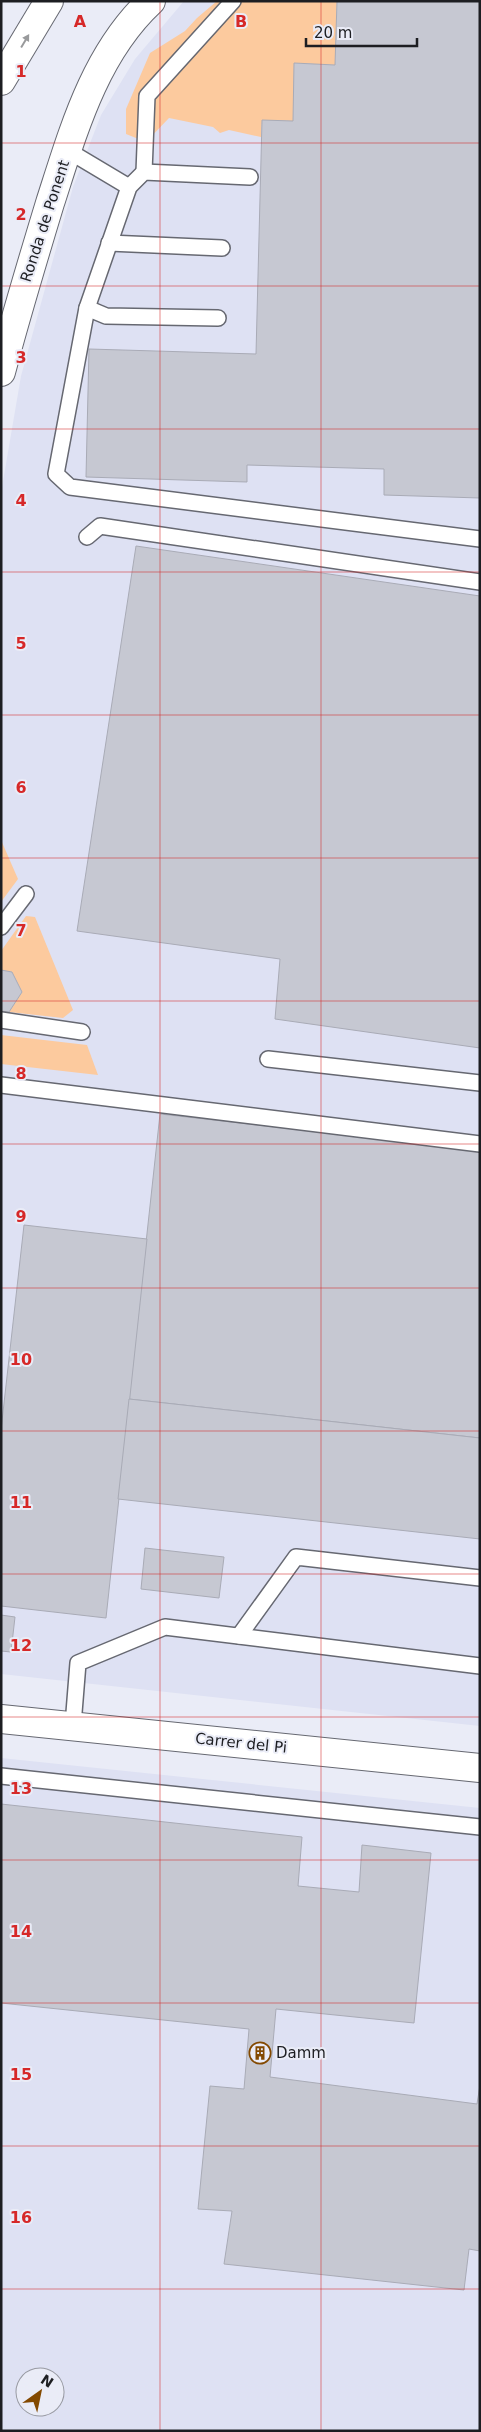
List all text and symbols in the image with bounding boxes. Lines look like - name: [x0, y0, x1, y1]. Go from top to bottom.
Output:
- text: A: [74, 12, 87, 31]
- text: B: [235, 12, 247, 31]
- scale bar: [306, 15, 417, 47]
- text: 20 m: [314, 24, 352, 42]
- one-way arrow: [21, 35, 30, 48]
- text: 1: [15, 62, 27, 81]
- street label: Ronda de Ponent: [17, 158, 73, 284]
- text: 2: [15, 205, 27, 224]
- text: 3: [15, 348, 27, 367]
- text: 4: [15, 491, 27, 510]
- text: 5: [15, 634, 27, 653]
- text: 6: [15, 778, 27, 797]
- text: 7: [15, 921, 27, 940]
- text: 8: [15, 1064, 27, 1083]
- text: 9: [15, 1207, 27, 1226]
- text: 10: [10, 1350, 32, 1369]
- text: 11: [10, 1493, 32, 1512]
- text: 12: [10, 1636, 32, 1655]
- street label: Carrer del Pi: [194, 1729, 288, 1757]
- text: 13: [10, 1779, 32, 1798]
- text: 14: [10, 1922, 32, 1941]
- building icon: Damm: [248, 2041, 272, 2065]
- place label: Damm: [276, 2044, 326, 2062]
- text: 15: [10, 2065, 32, 2084]
- text: 16: [10, 2208, 32, 2227]
- north arrow: [15, 2367, 65, 2417]
- text: N: [38, 2371, 56, 2391]

